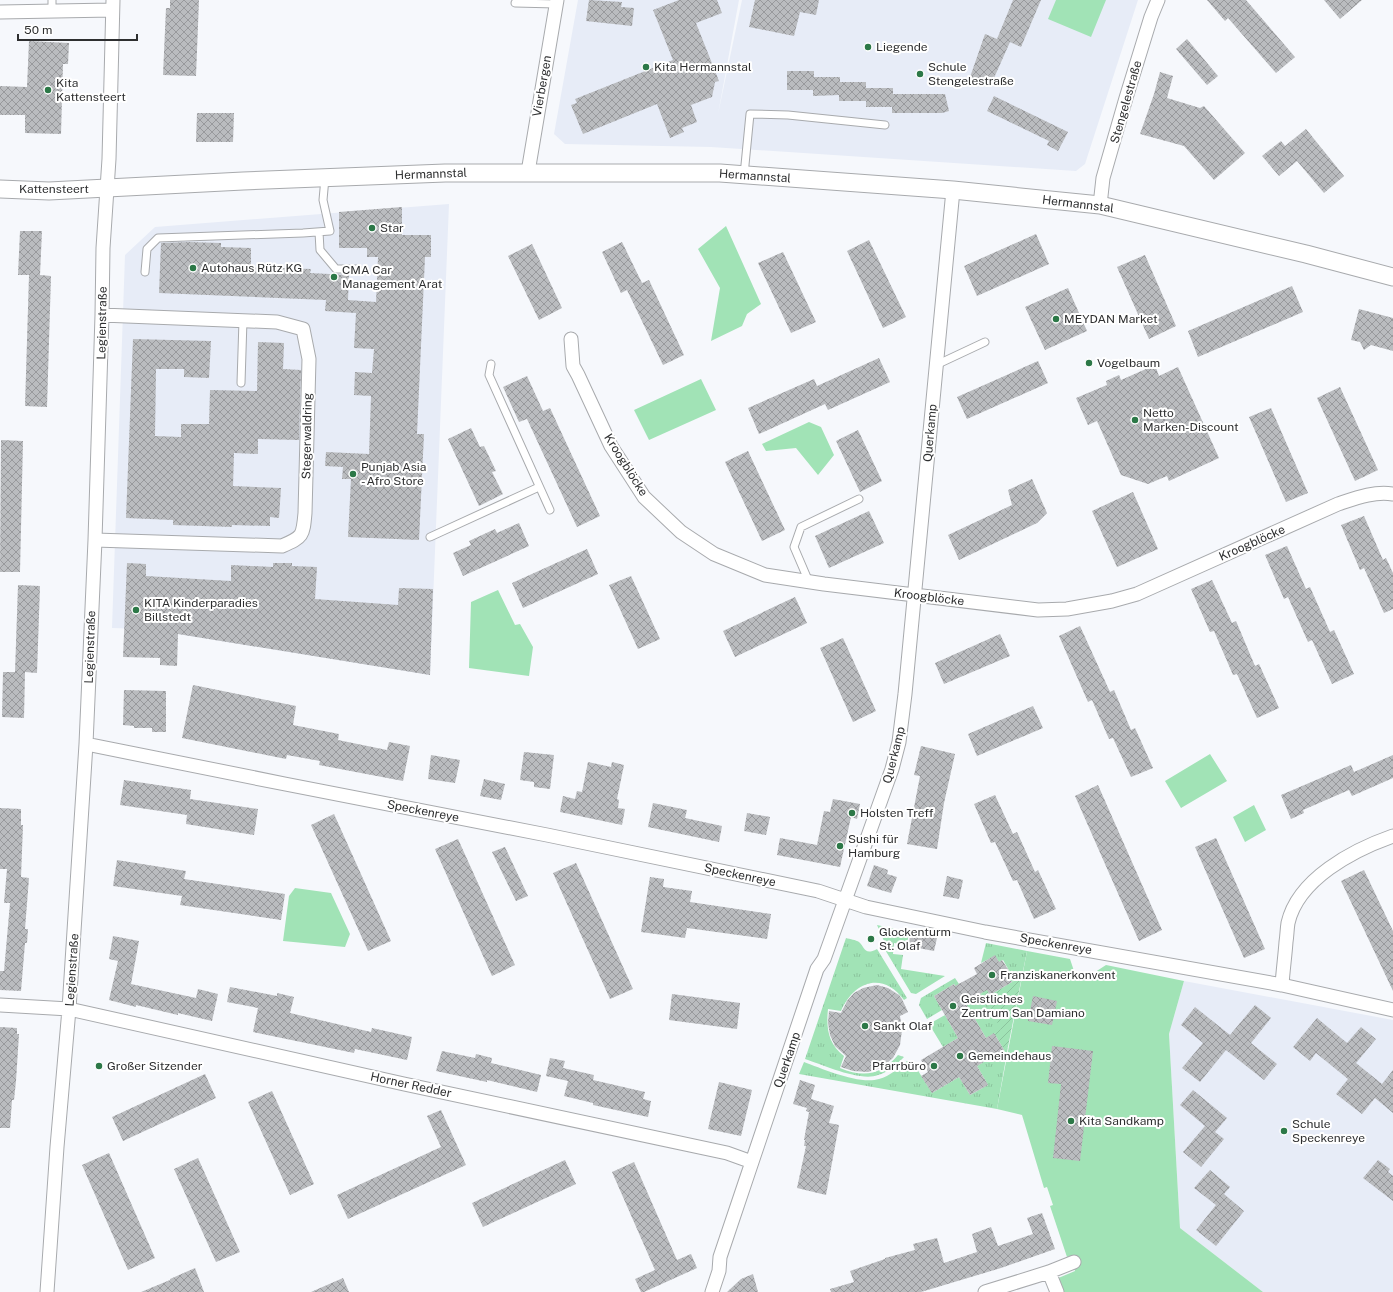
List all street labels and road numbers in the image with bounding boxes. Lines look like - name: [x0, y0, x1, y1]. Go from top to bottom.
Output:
- street label: Vierbergen: [530, 54, 554, 118]
- street label: Stengelestraße: [1107, 59, 1145, 145]
- street label: Hermannstal: [395, 166, 468, 182]
- street label: Hermannstal: [718, 166, 792, 186]
- street label: Kattensteert: [19, 182, 89, 196]
- street label: Hermannstal: [1041, 193, 1115, 215]
- street label: Legienstraße: [94, 286, 110, 360]
- street label: Stegerwaldring: [299, 393, 315, 479]
- street label: Querkamp: [920, 403, 940, 463]
- street label: Kroogblöcke: [601, 431, 651, 499]
- street label: Kroogblöcke: [1217, 522, 1287, 564]
- street label: Kroogblöcke: [893, 586, 965, 608]
- street label: Legienstraße: [82, 610, 98, 684]
- street label: Querkamp: [880, 725, 908, 785]
- street label: Speckenreye: [386, 797, 460, 825]
- street label: Speckenreye: [703, 861, 777, 889]
- street label: Speckenreye: [1019, 931, 1093, 957]
- street label: Legienstraße: [62, 933, 82, 1007]
- street label: Querkamp: [771, 1030, 803, 1090]
- street label: Horner Redder: [369, 1070, 453, 1100]

